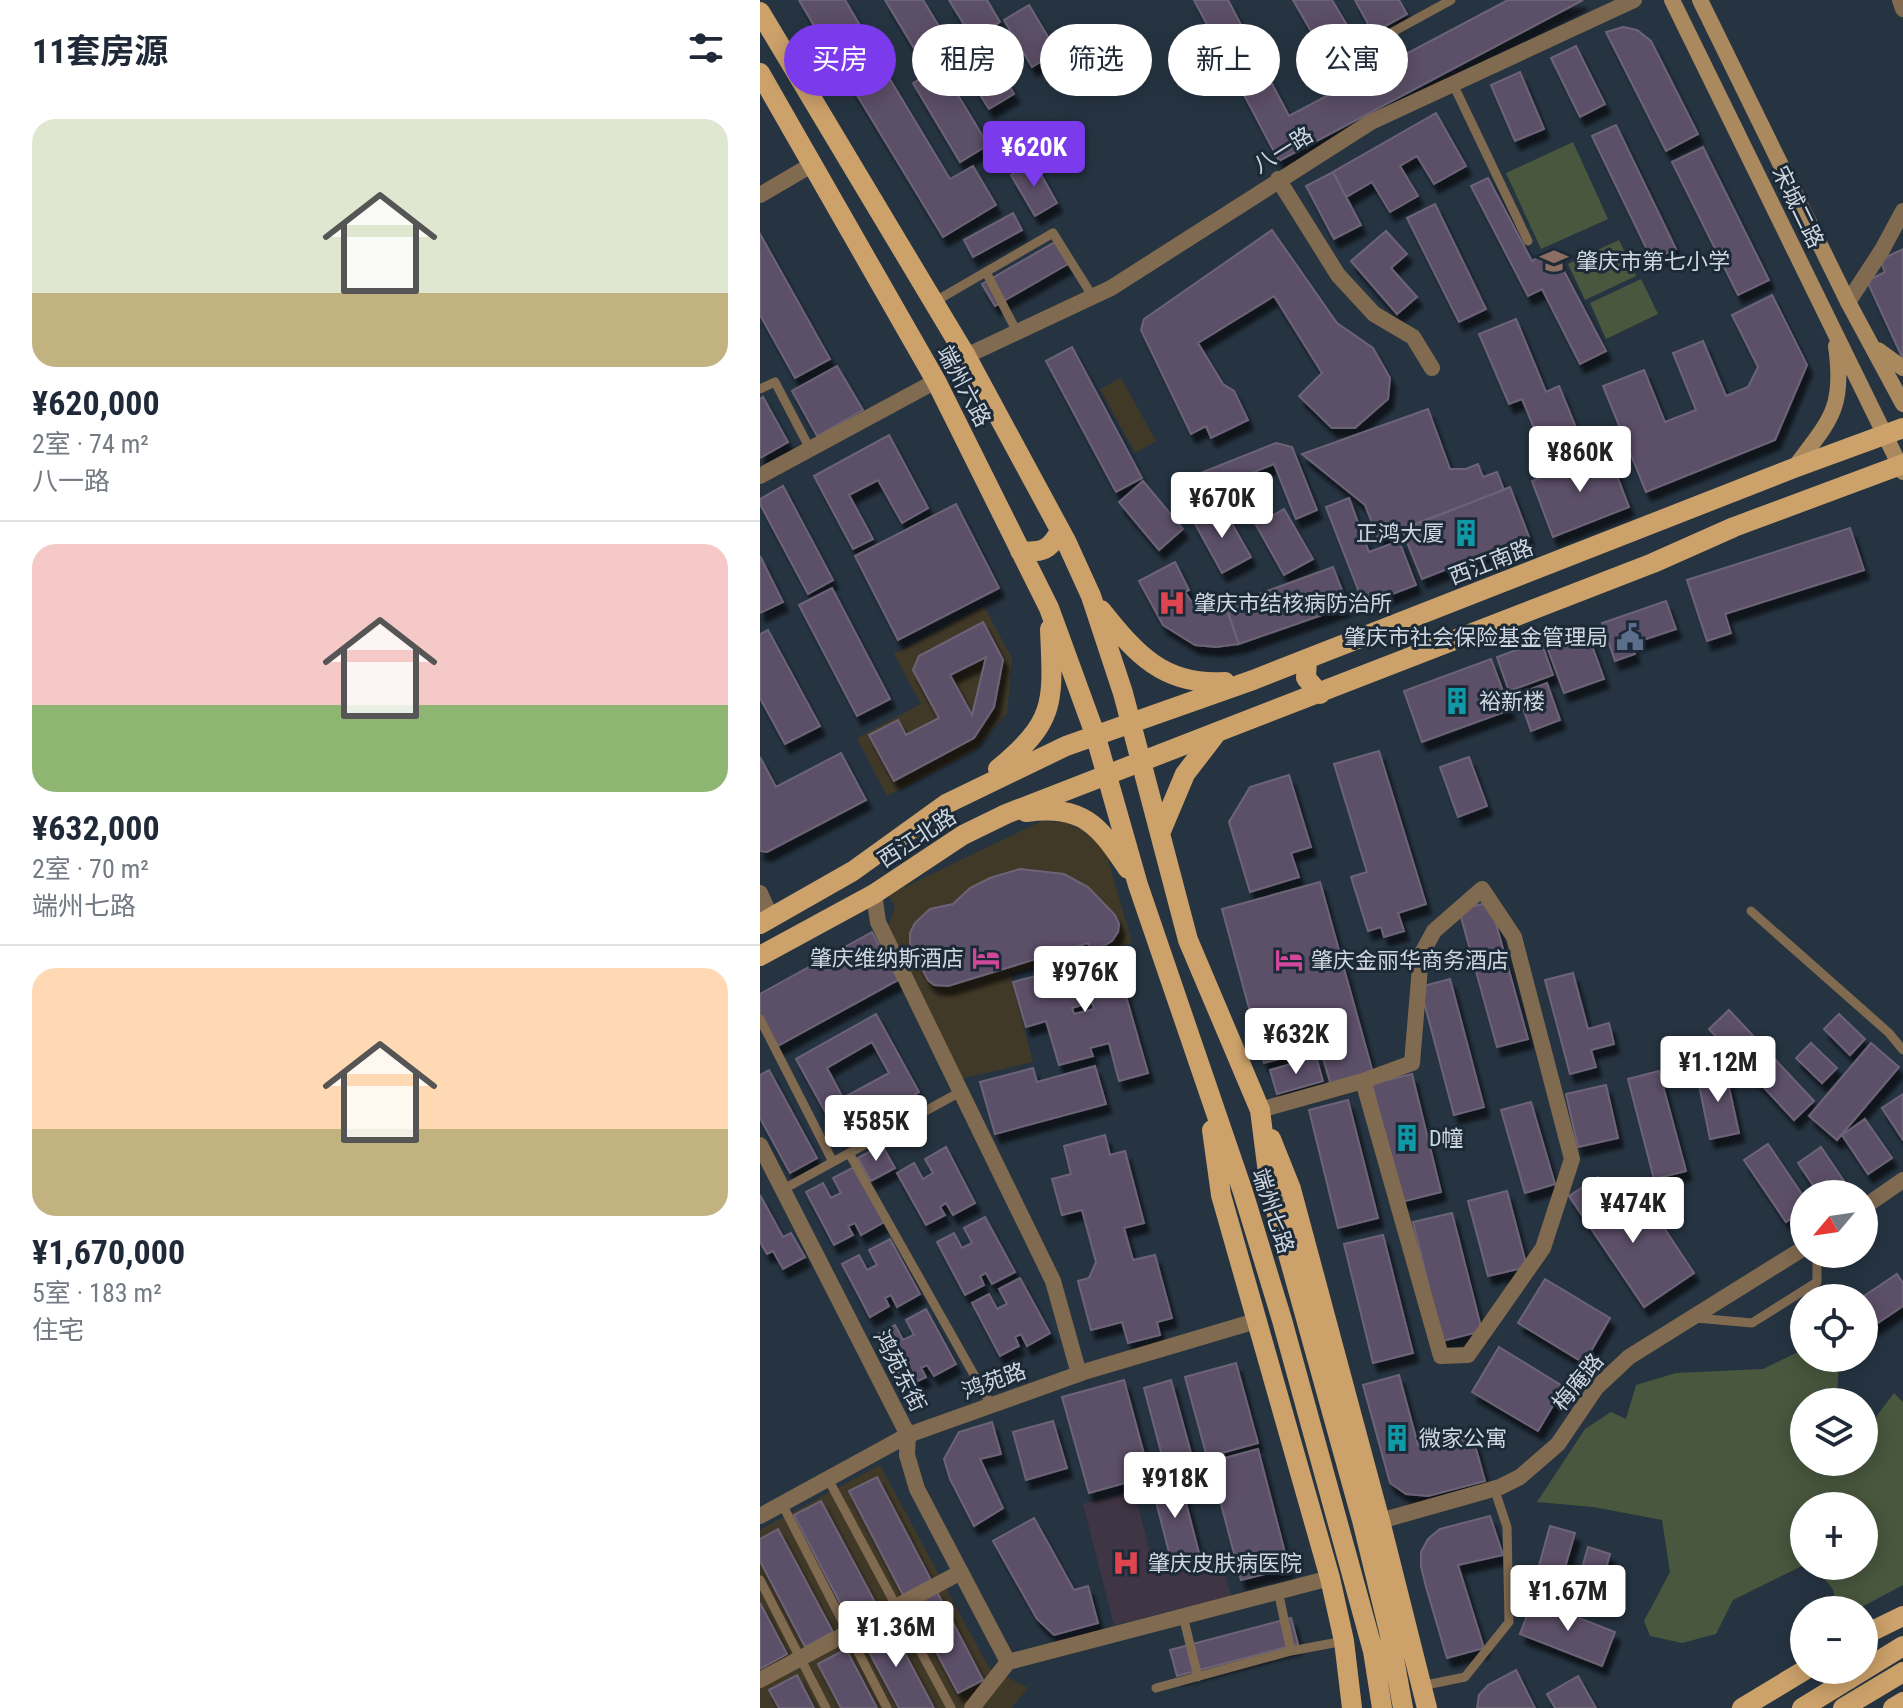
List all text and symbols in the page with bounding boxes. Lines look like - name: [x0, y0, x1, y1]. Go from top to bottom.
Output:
- chip: 买房: [784, 24, 896, 96]
- chip: 租房: [912, 24, 1024, 96]
- chip: 筛选: [1040, 24, 1152, 96]
- chip: 新上: [1168, 24, 1280, 96]
- chip: 公寓: [1296, 24, 1408, 96]
- icon: filters: [684, 26, 728, 70]
- text: 11套房源: [32, 31, 168, 71]
- pin: ¥620K: [978, 121, 1090, 189]
- street label: 八一路: [1248, 122, 1318, 178]
- text: ¥620K: [1001, 132, 1067, 162]
- street label: 宋城二路: [1767, 162, 1829, 252]
- icon: home: [308, 171, 452, 315]
- school or university icon: 肇庆市第七小学: [1539, 246, 1569, 276]
- place label: 肇庆市第七小学: [1576, 249, 1730, 274]
- street label: 端州六路: [932, 341, 996, 431]
- text: ¥620,000: [32, 383, 160, 423]
- pin: ¥860K: [1524, 426, 1636, 494]
- text: 2室 · 74 m²: [32, 429, 149, 459]
- text: ¥860K: [1547, 437, 1613, 467]
- text: 八一路: [32, 466, 110, 496]
- pin: ¥670K: [1166, 472, 1278, 540]
- text: ¥670K: [1189, 483, 1255, 513]
- building icon: 正鸿大厦: [1451, 518, 1481, 548]
- place label: 正鸿大厦: [1356, 521, 1444, 546]
- street label: 西江南路: [1445, 535, 1537, 589]
- hospital icon: 肇庆市结核病防治所: [1157, 588, 1187, 618]
- place label: 肇庆市结核病防治所: [1194, 591, 1392, 616]
- icon: home: [308, 596, 452, 740]
- public building icon: 肇庆市社会保险基金管理局: [1615, 622, 1645, 652]
- place label: 肇庆市社会保险基金管理局: [1344, 625, 1608, 650]
- building icon: 裕新楼: [1442, 686, 1472, 716]
- place label: 裕新楼: [1479, 689, 1545, 714]
- street label: 西江北路: [873, 804, 961, 872]
- text: ¥632,000: [32, 808, 160, 848]
- text: 2室 · 70 m²: [32, 854, 149, 884]
- text: 端州七路: [32, 891, 136, 921]
- hotel icon: 肇庆维纳斯酒店: [971, 943, 1001, 973]
- hotel icon: 肇庆金丽华商务酒店: [1274, 945, 1304, 975]
- place label: 肇庆维纳斯酒店: [810, 946, 964, 971]
- pin: ¥976K: [1029, 946, 1141, 1014]
- place label: 肇庆金丽华商务酒店: [1311, 948, 1509, 973]
- text: ¥976K: [1052, 957, 1118, 987]
- pin: ¥632K: [1240, 1008, 1352, 1076]
- text: ¥632K: [1263, 1019, 1329, 1049]
- icon: home: [308, 1020, 452, 1164]
- pin: ¥1.12M: [1653, 1036, 1783, 1104]
- text: ¥1.12M: [1678, 1047, 1758, 1077]
- pin: ¥585K: [820, 1095, 932, 1163]
- text: ¥585K: [843, 1106, 909, 1136]
- building icon: D幢: [1392, 1123, 1422, 1153]
- place label: D幢: [1429, 1126, 1464, 1151]
- street label: 端州七路: [1248, 1165, 1298, 1257]
- pin: ¥474K: [1577, 1177, 1689, 1245]
- north arrow: [1790, 1180, 1878, 1268]
- map controls: [1790, 1180, 1878, 1684]
- text: ¥474K: [1600, 1188, 1666, 1218]
- text: ¥1,670,000: [32, 1232, 185, 1272]
- text: 5室 · 183 m²: [32, 1278, 162, 1308]
- button: locate: [1790, 1284, 1878, 1372]
- text: 住宅: [32, 1315, 84, 1345]
- street label: 鸿苑东街: [869, 1326, 931, 1416]
- street label: 梅庵路: [1548, 1348, 1608, 1416]
- street label: 鸿苑路: [959, 1358, 1029, 1404]
- button: layers: [1790, 1388, 1878, 1476]
- building icon: 微家公寓: [1382, 1423, 1412, 1453]
- place label: 微家公寓: [1419, 1426, 1507, 1451]
- pin: ¥918K: [1119, 1452, 1231, 1520]
- text: ¥918K: [1142, 1463, 1208, 1493]
- button: +: [1790, 1492, 1878, 1580]
- hospital icon: 肇庆皮肤病医院: [1111, 1548, 1141, 1578]
- place label: 肇庆皮肤病医院: [1148, 1551, 1302, 1576]
- pin: ¥1.67M: [1503, 1565, 1633, 1633]
- text: ¥1.67M: [1528, 1576, 1608, 1606]
- button: −: [1790, 1596, 1878, 1684]
- pin: ¥1.36M: [831, 1601, 961, 1669]
- text: ¥1.36M: [856, 1612, 936, 1642]

